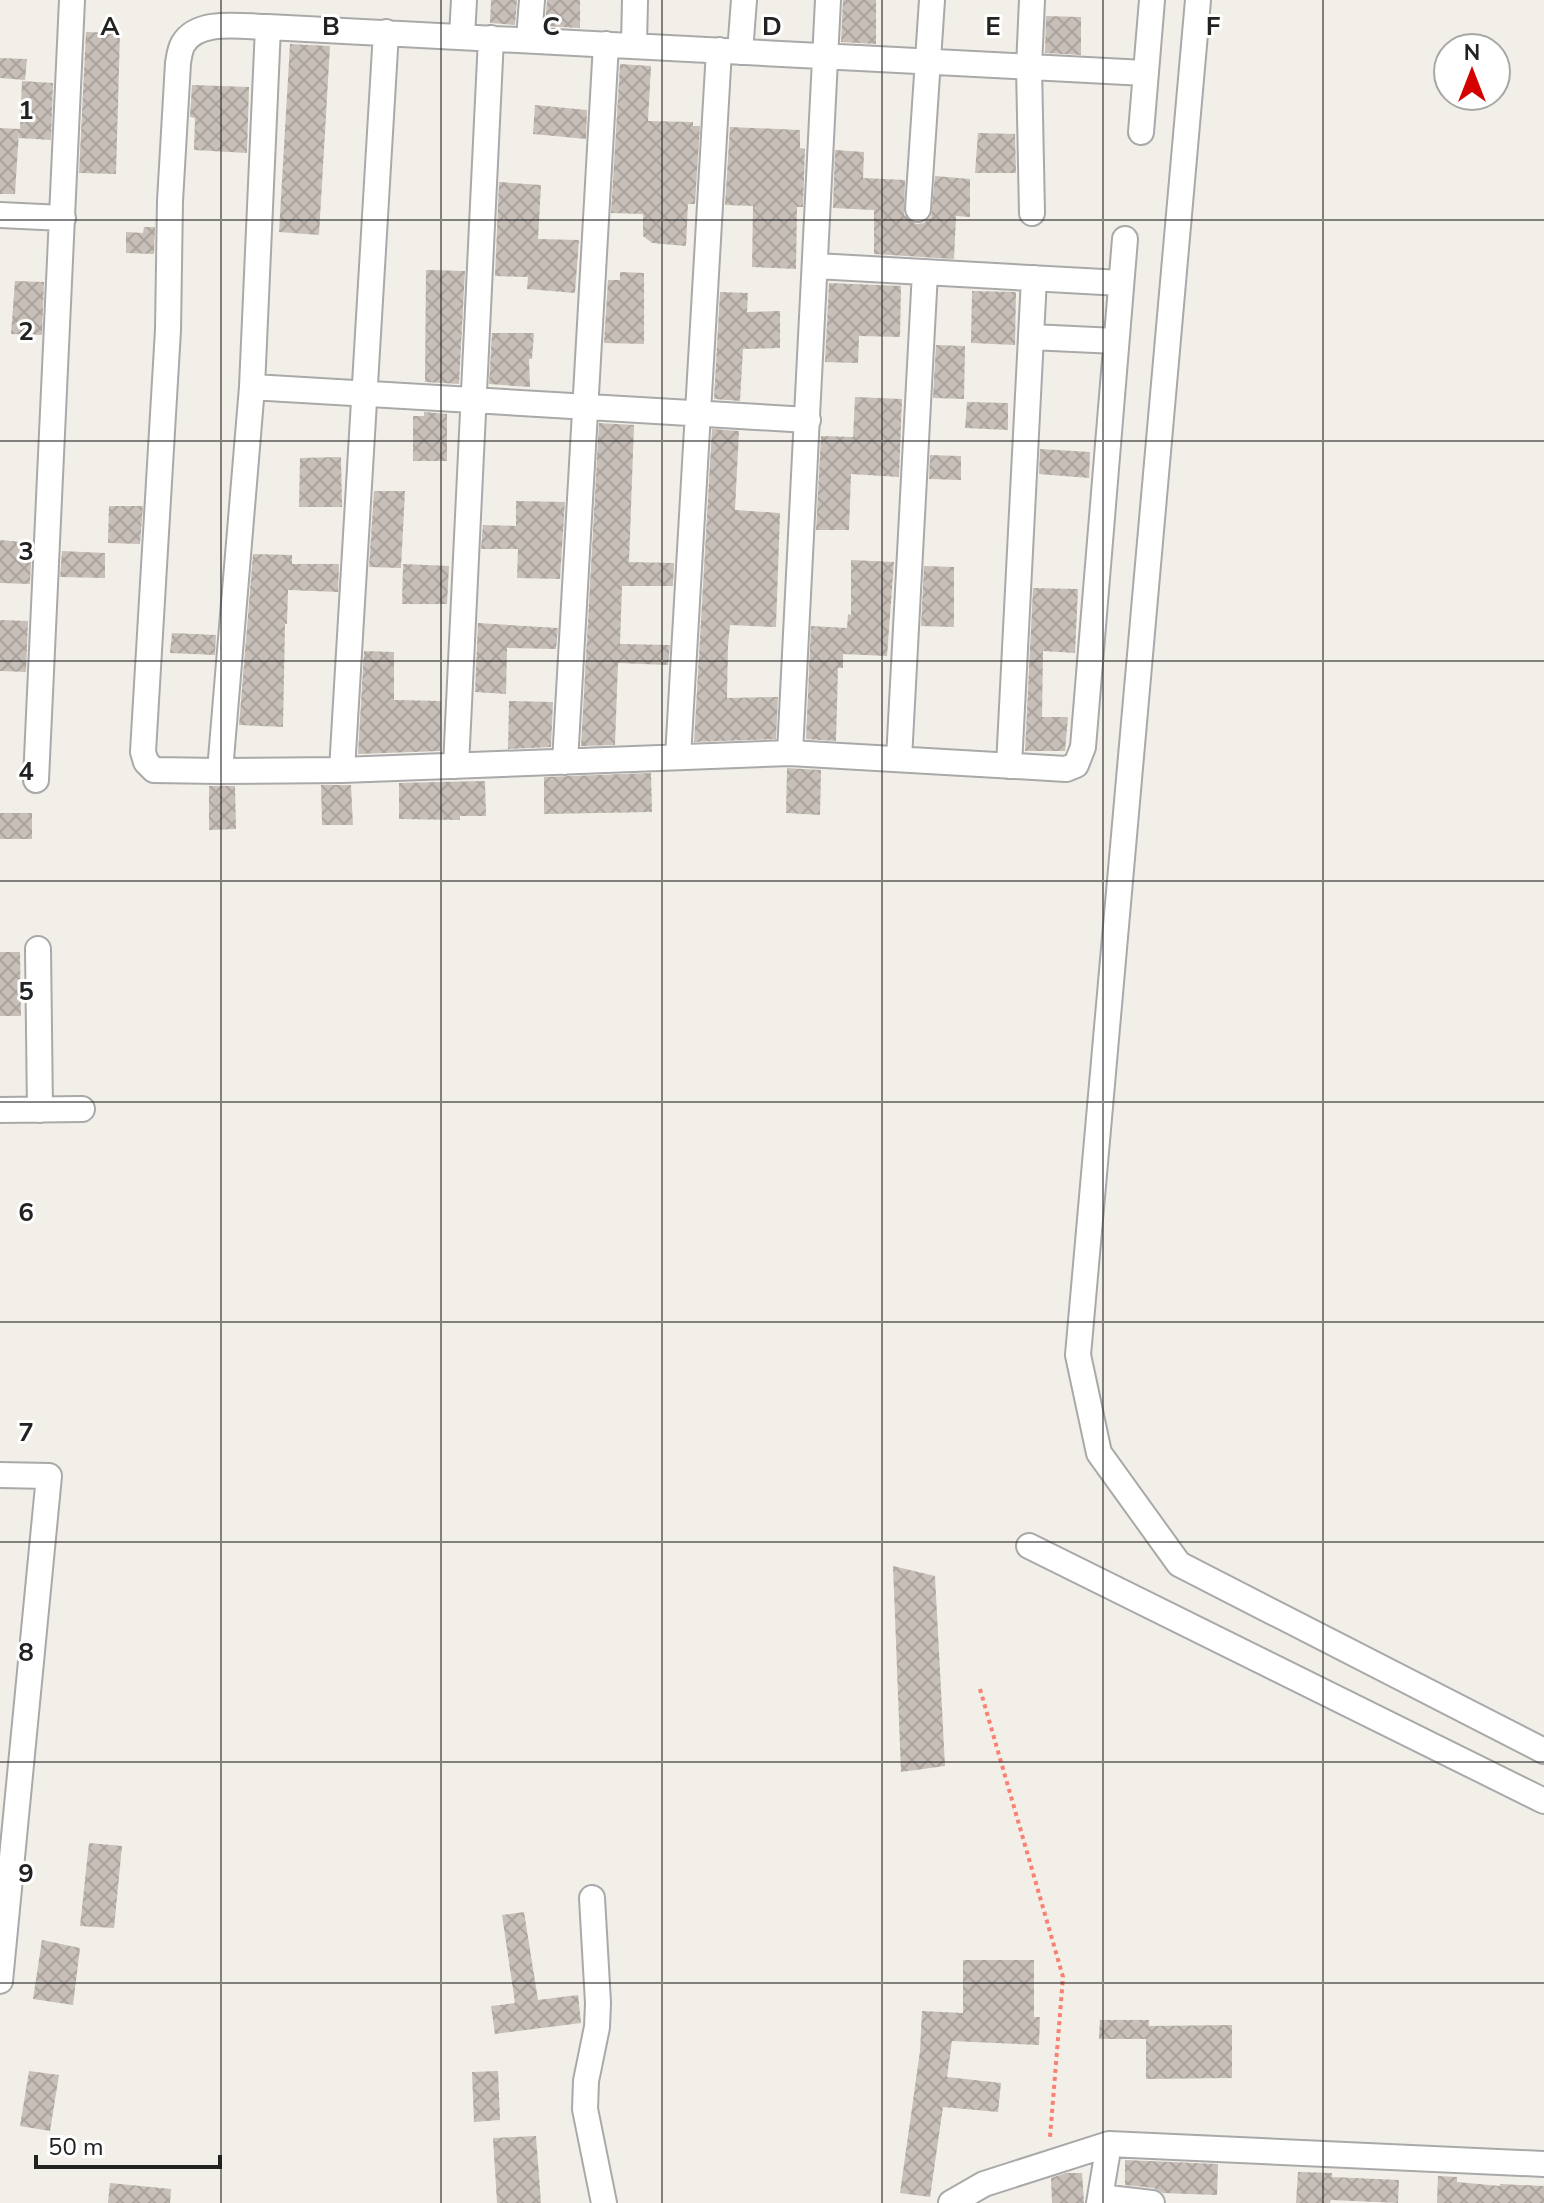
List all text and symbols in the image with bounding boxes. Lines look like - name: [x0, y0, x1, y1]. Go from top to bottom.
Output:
- text: A: [100, 9, 120, 44]
- text: B: [322, 9, 340, 44]
- text: C: [542, 9, 560, 44]
- text: D: [762, 9, 782, 44]
- text: E: [985, 9, 1001, 44]
- text: F: [1206, 9, 1220, 44]
- north arrow: [1432, 32, 1512, 112]
- text: N: [1464, 38, 1480, 68]
- text: 1: [18, 93, 34, 128]
- text: 2: [18, 314, 34, 349]
- text: 3: [18, 534, 34, 569]
- text: 4: [18, 754, 34, 789]
- text: 5: [18, 974, 34, 1009]
- text: 6: [18, 1195, 34, 1230]
- text: 7: [18, 1415, 34, 1450]
- text: 8: [18, 1635, 34, 1670]
- text: 9: [18, 1856, 34, 1891]
- scale bar: [36, 2119, 220, 2169]
- text: 50 m: [48, 2131, 104, 2163]

